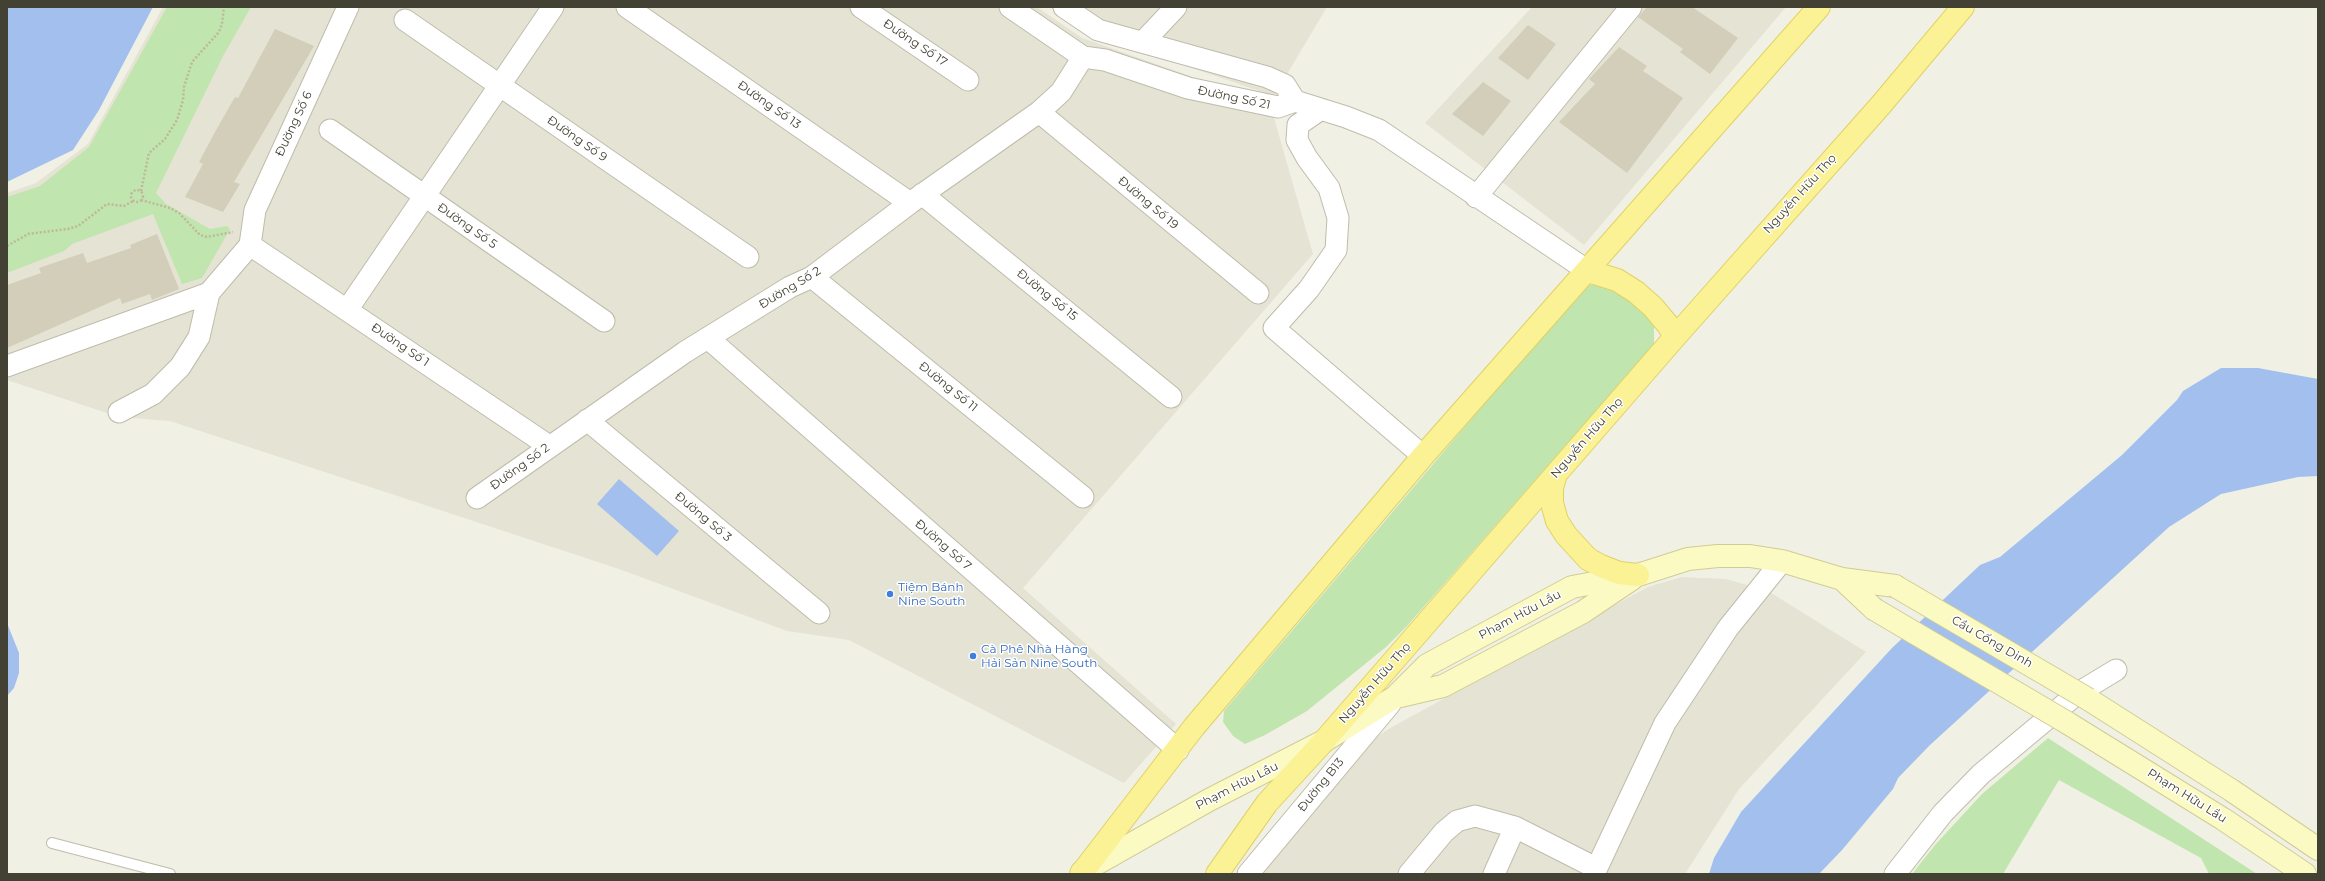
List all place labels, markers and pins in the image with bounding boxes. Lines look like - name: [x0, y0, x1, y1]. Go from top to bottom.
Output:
- place label: Tiệm Bánh Nine South: [898, 580, 965, 608]
- marker: Tiệm Bánh Nine South: [885, 589, 895, 599]
- place label: Cà Phê Nhà Hàng Hải Sản Nine South: [981, 642, 1097, 670]
- marker: Cà Phê Nhà Hàng Hải Sản Nine South: [968, 651, 978, 661]

